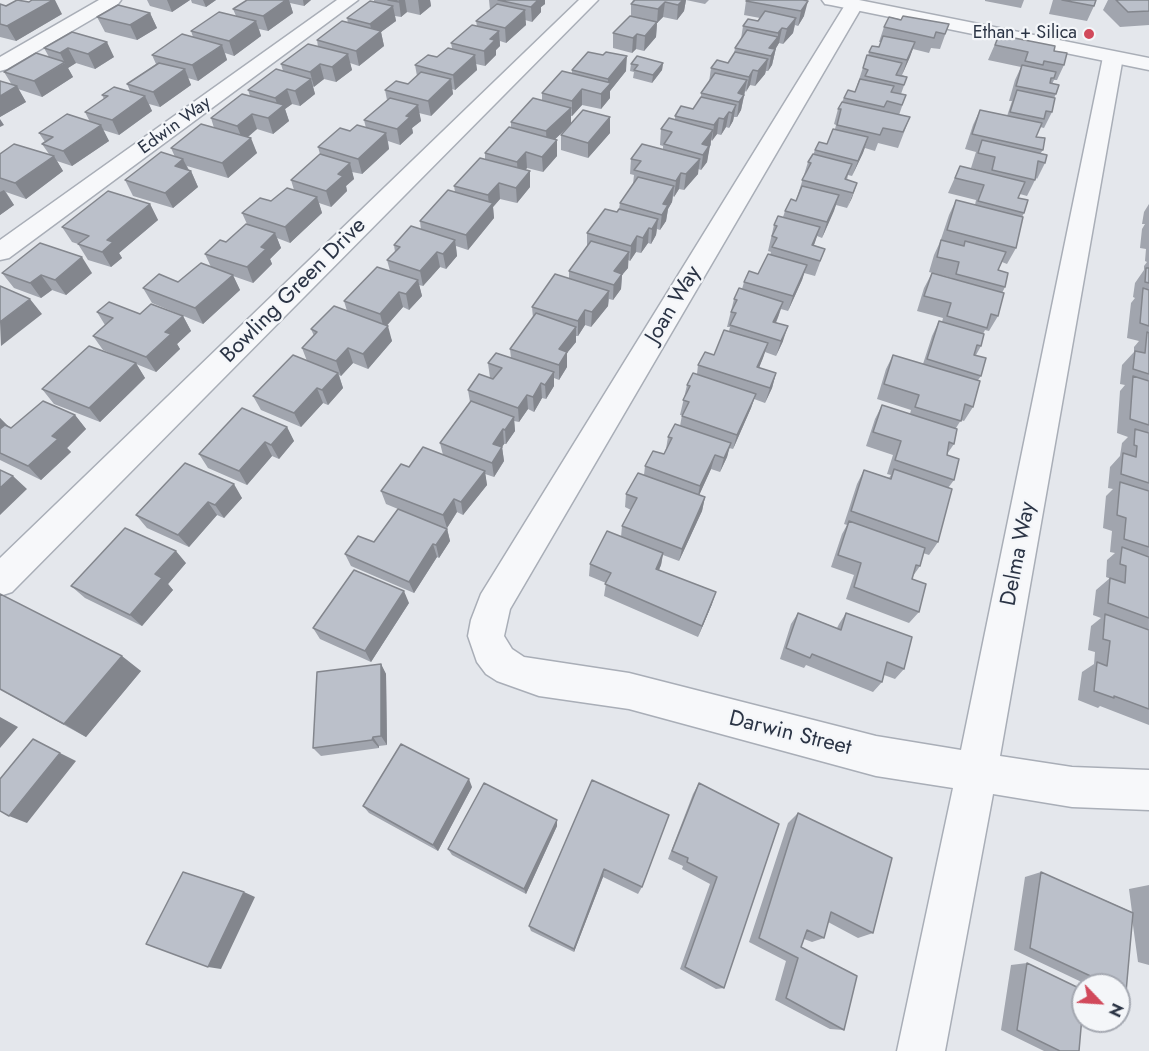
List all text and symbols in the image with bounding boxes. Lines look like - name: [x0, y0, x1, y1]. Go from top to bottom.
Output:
- place label: Ethan + Silica: [973, 23, 1077, 45]
- marker: Ethan + Silica: [1082, 27, 1096, 41]
- street label: Edwin Way: [134, 92, 216, 160]
- street label: Bowling Green Drive: [216, 213, 372, 369]
- street label: Joan Way: [641, 261, 707, 349]
- street label: Delma Way: [996, 500, 1042, 608]
- street label: Darwin Street: [726, 706, 854, 762]
- north arrow: [1071, 973, 1131, 1033]
- text: N: [1103, 999, 1129, 1021]

